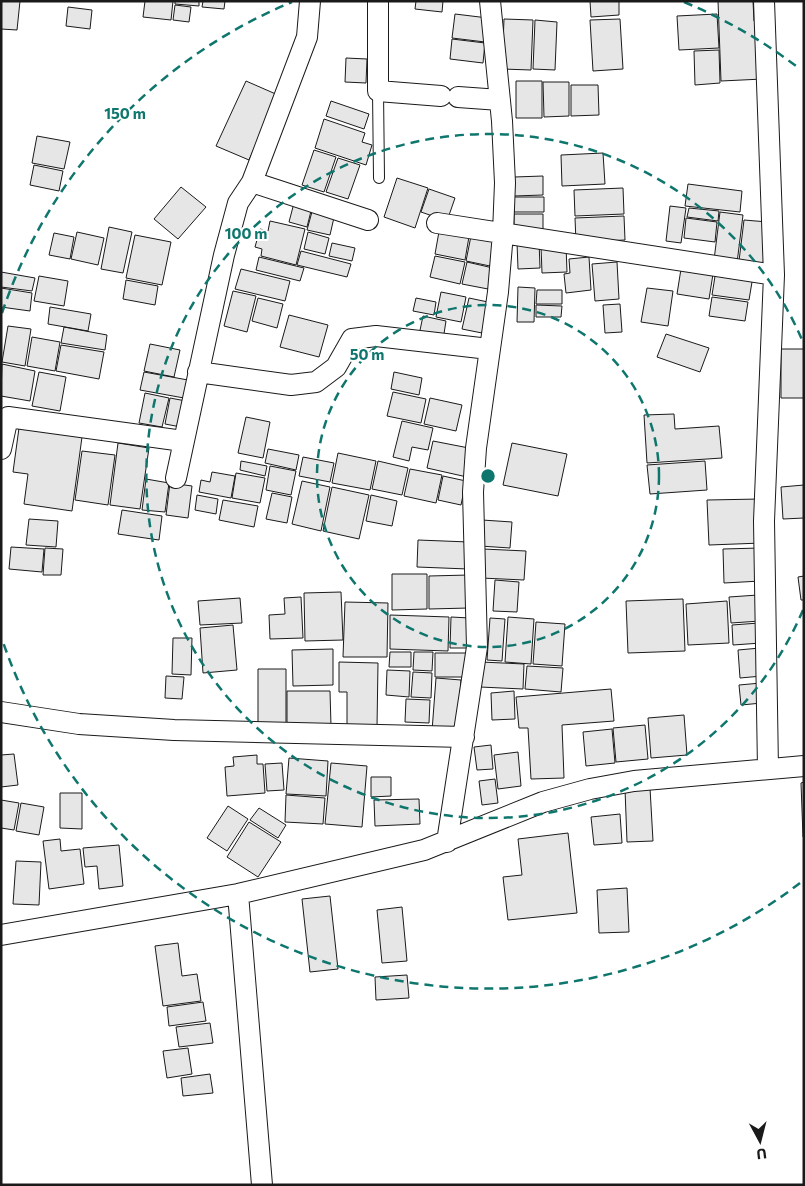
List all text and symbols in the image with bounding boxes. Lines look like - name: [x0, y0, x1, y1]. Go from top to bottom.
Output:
- text: 150 m: [104, 104, 146, 122]
- text: 100 m: [225, 224, 267, 242]
- text: 50 m: [350, 345, 384, 363]
- centre of rings: [479, 467, 497, 485]
- north arrow: [735, 1116, 785, 1166]
- text: U: [756, 1145, 768, 1163]

